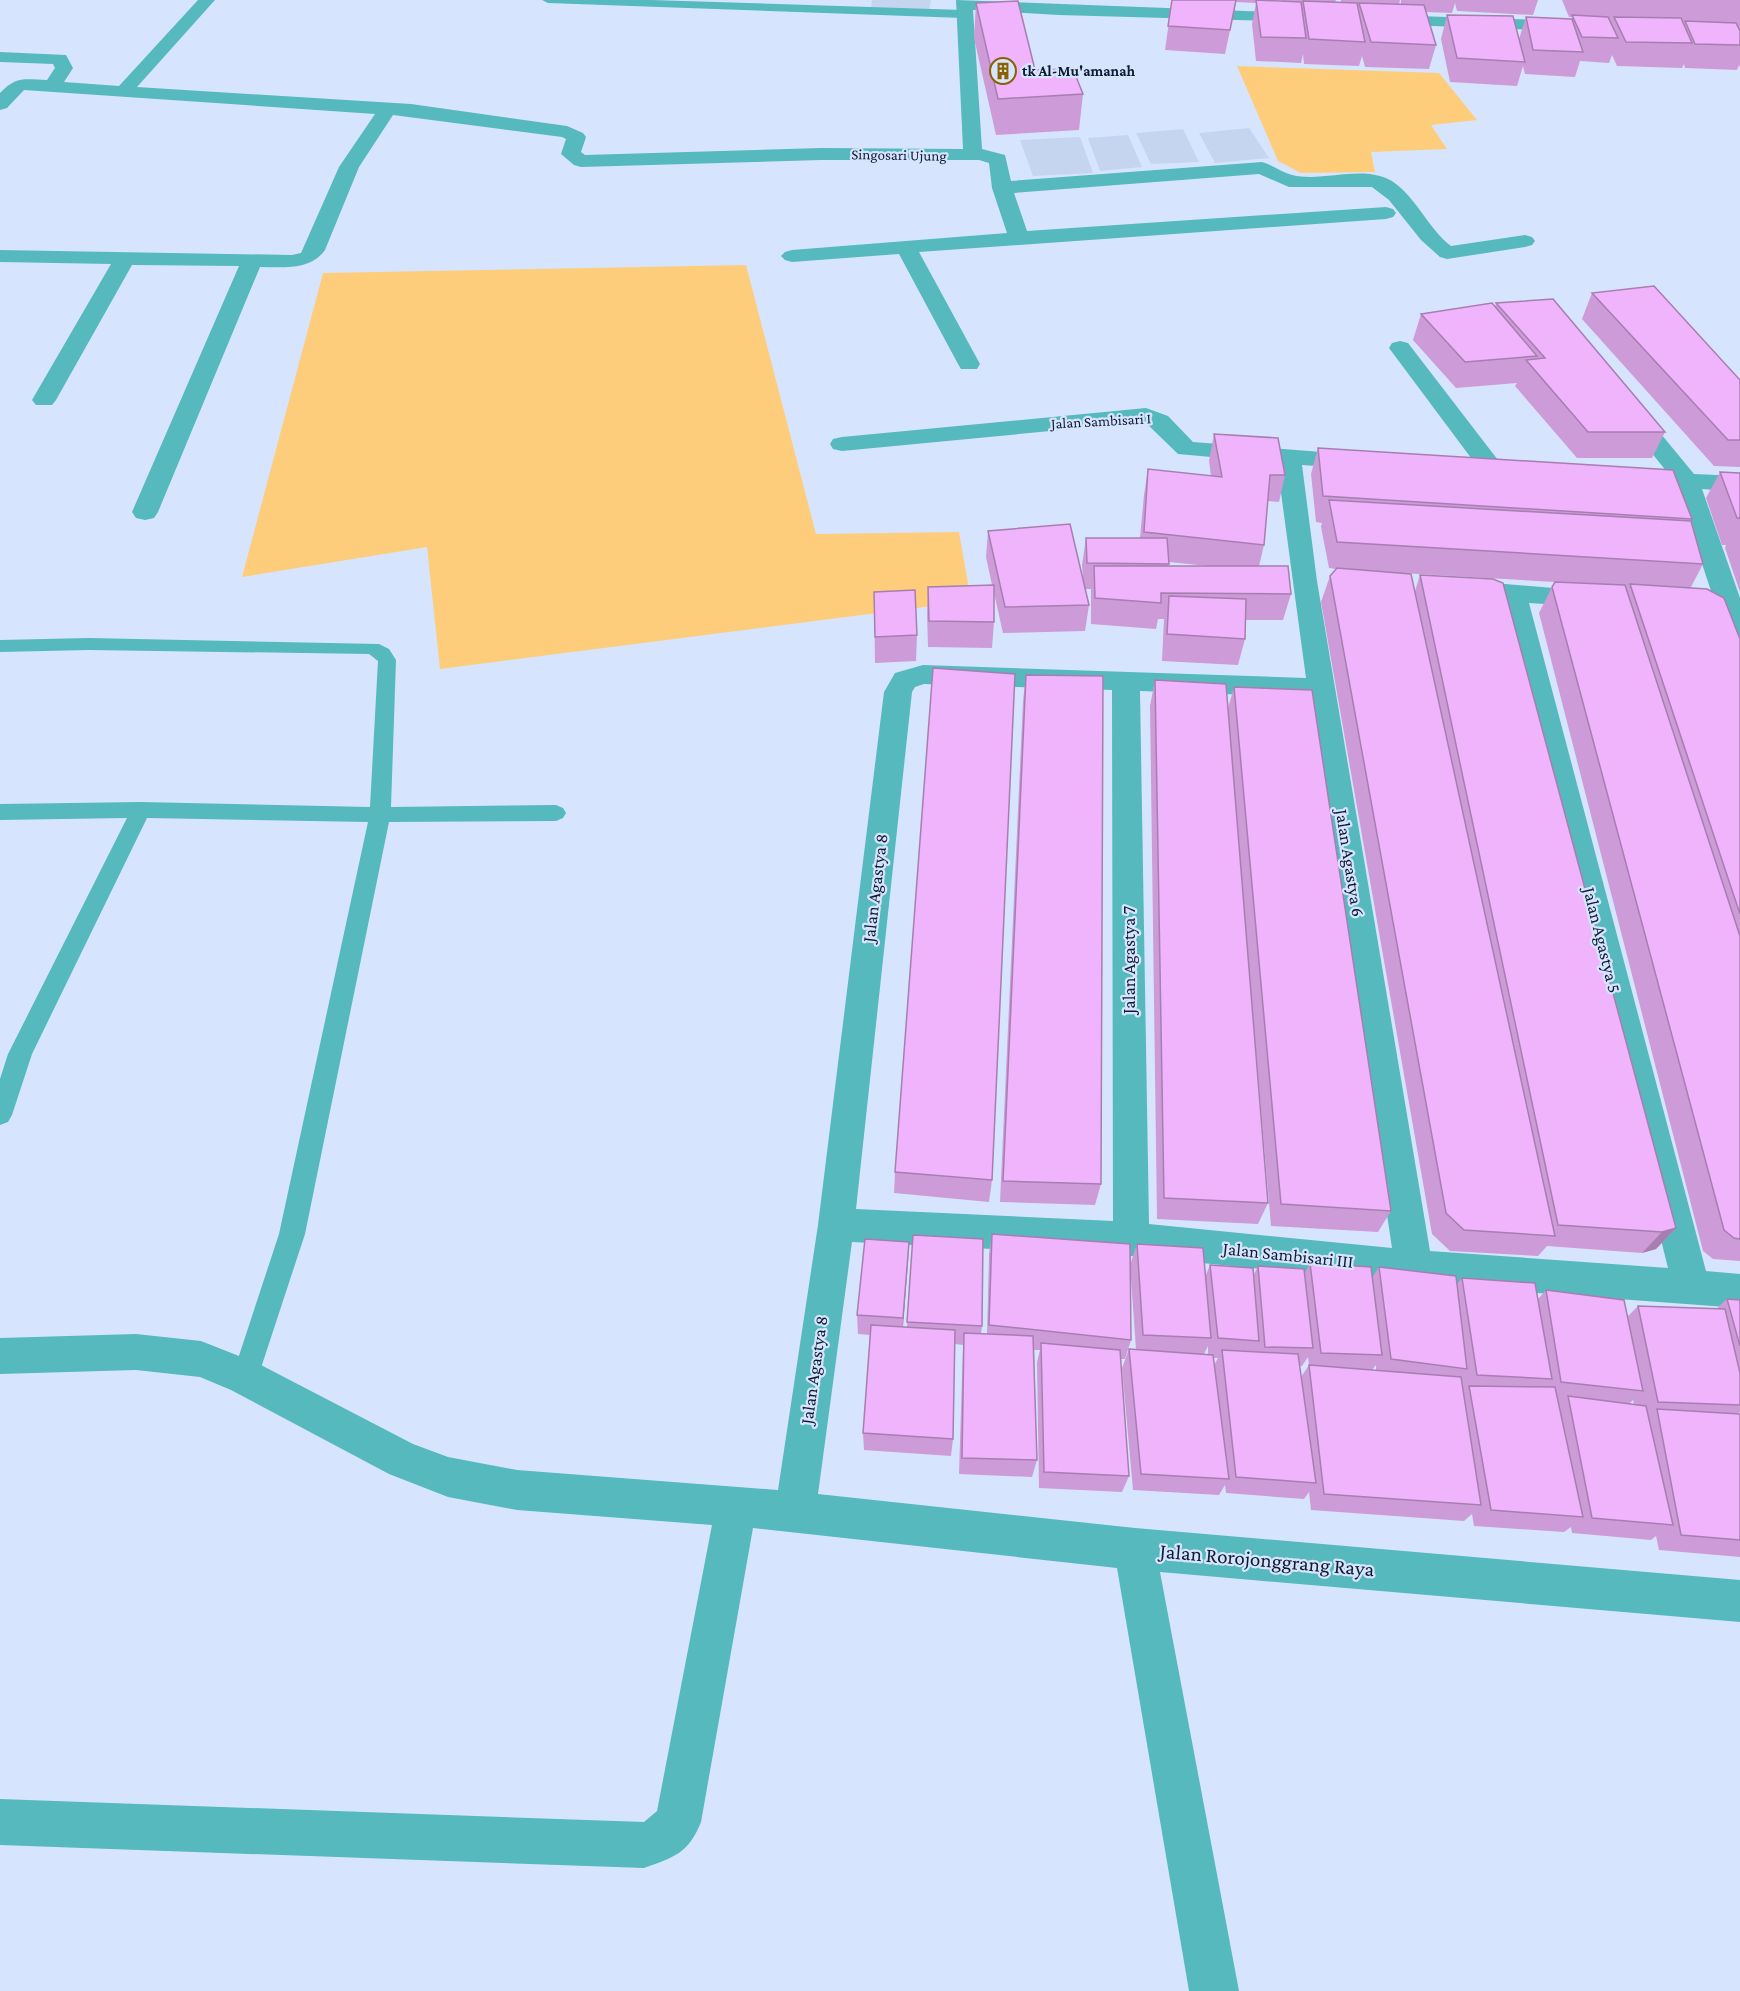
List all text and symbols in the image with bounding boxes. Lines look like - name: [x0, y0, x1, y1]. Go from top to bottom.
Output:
- building icon: tk Al-Mu'amanah: [988, 56, 1018, 86]
- place label: tk Al-Mu'amanah: [1022, 63, 1135, 79]
- street label: Singosari Ujung: [851, 146, 947, 165]
- street label: Jalan Sambisari I: [1049, 410, 1152, 433]
- street label: Jalan Agastya 6: [1331, 806, 1368, 918]
- street label: Jalan Agastya 8: [858, 833, 892, 945]
- street label: Jalan Agastya 5: [1579, 883, 1625, 995]
- street label: Jalan Agastya 7: [1119, 906, 1139, 1016]
- street label: Jalan Sambisari III: [1220, 1238, 1354, 1272]
- street label: Jalan Agastya 8: [796, 1314, 832, 1428]
- street label: Jalan Rorojonggrang Raya: [1157, 1538, 1376, 1581]

